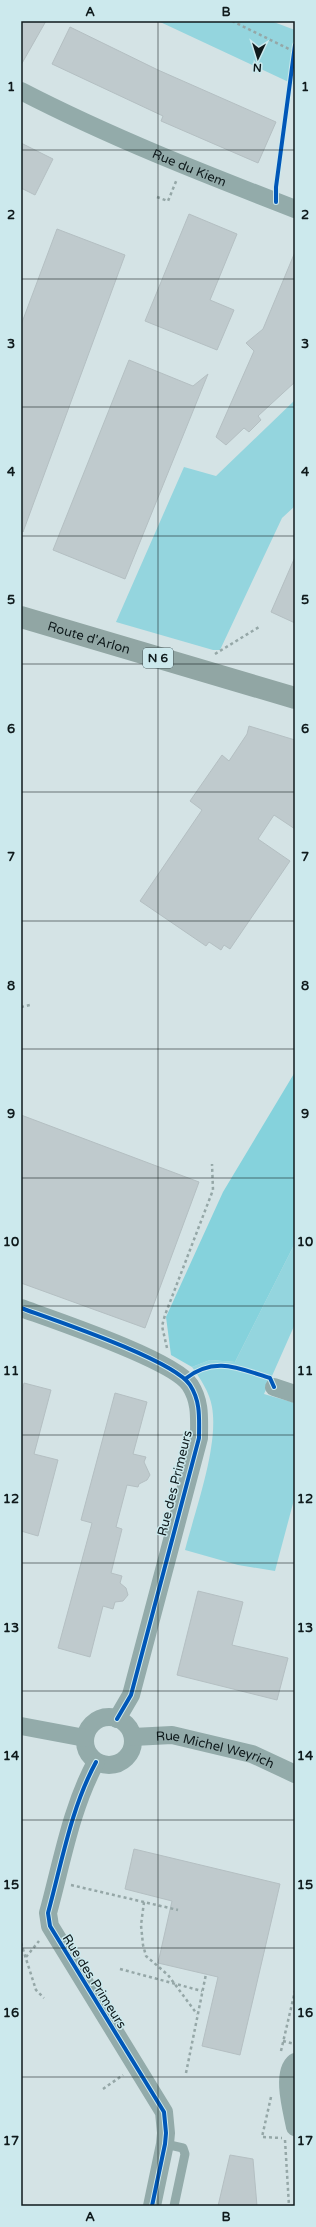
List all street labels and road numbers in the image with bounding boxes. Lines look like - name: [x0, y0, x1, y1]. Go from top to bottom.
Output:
- street label: Rue du Kiem: [150, 146, 229, 190]
- street label: Route d'Arlon: [46, 618, 132, 658]
- road number: N 6: [143, 648, 173, 668]
- street label: Rue des Primeurs: [154, 1429, 196, 1538]
- street label: Rue Michel Weyrich: [155, 1728, 277, 1772]
- street label: Rue des Primeurs: [59, 1931, 130, 2032]

